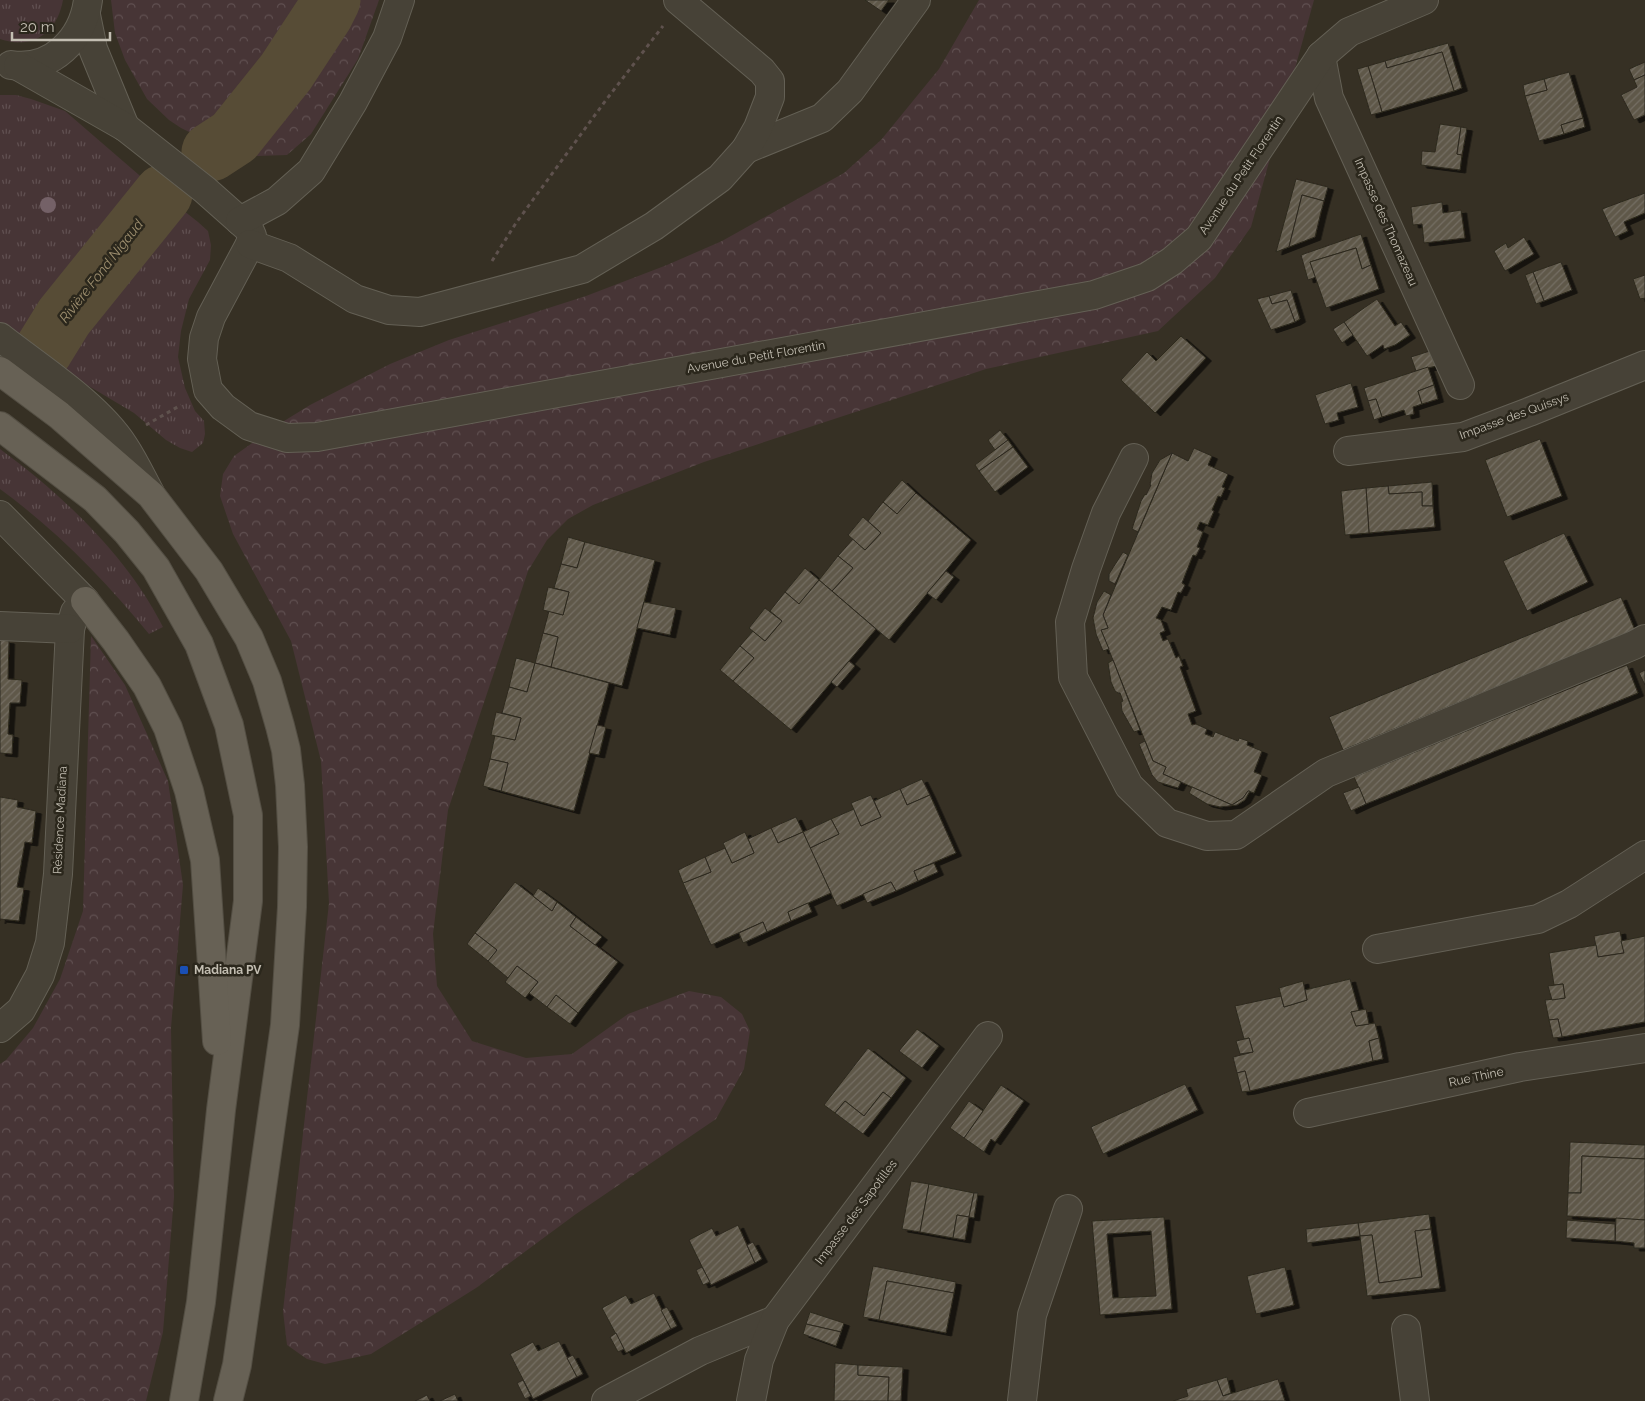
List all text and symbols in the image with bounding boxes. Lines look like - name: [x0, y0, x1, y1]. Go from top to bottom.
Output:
- scale bar: [12, 10, 110, 42]
- text: 20 m: [20, 18, 55, 36]
- street label: Avenue du Petit Florentin: [1196, 113, 1286, 237]
- street label: Impasse des Thomazeau: [1352, 156, 1420, 288]
- water label: Rivière Fond Nigaud: [56, 216, 147, 326]
- street label: Avenue du Petit Florentin: [686, 338, 826, 376]
- street label: Impasse des Quissys: [1457, 390, 1571, 442]
- street label: Résidence Madiana: [50, 766, 70, 874]
- place label: Madiana PV: [194, 963, 262, 977]
- marker: Madiana PV: [178, 964, 190, 976]
- street label: Rue Thine: [1447, 1064, 1505, 1090]
- street label: Impasse des Sapotilles: [812, 1157, 900, 1267]

